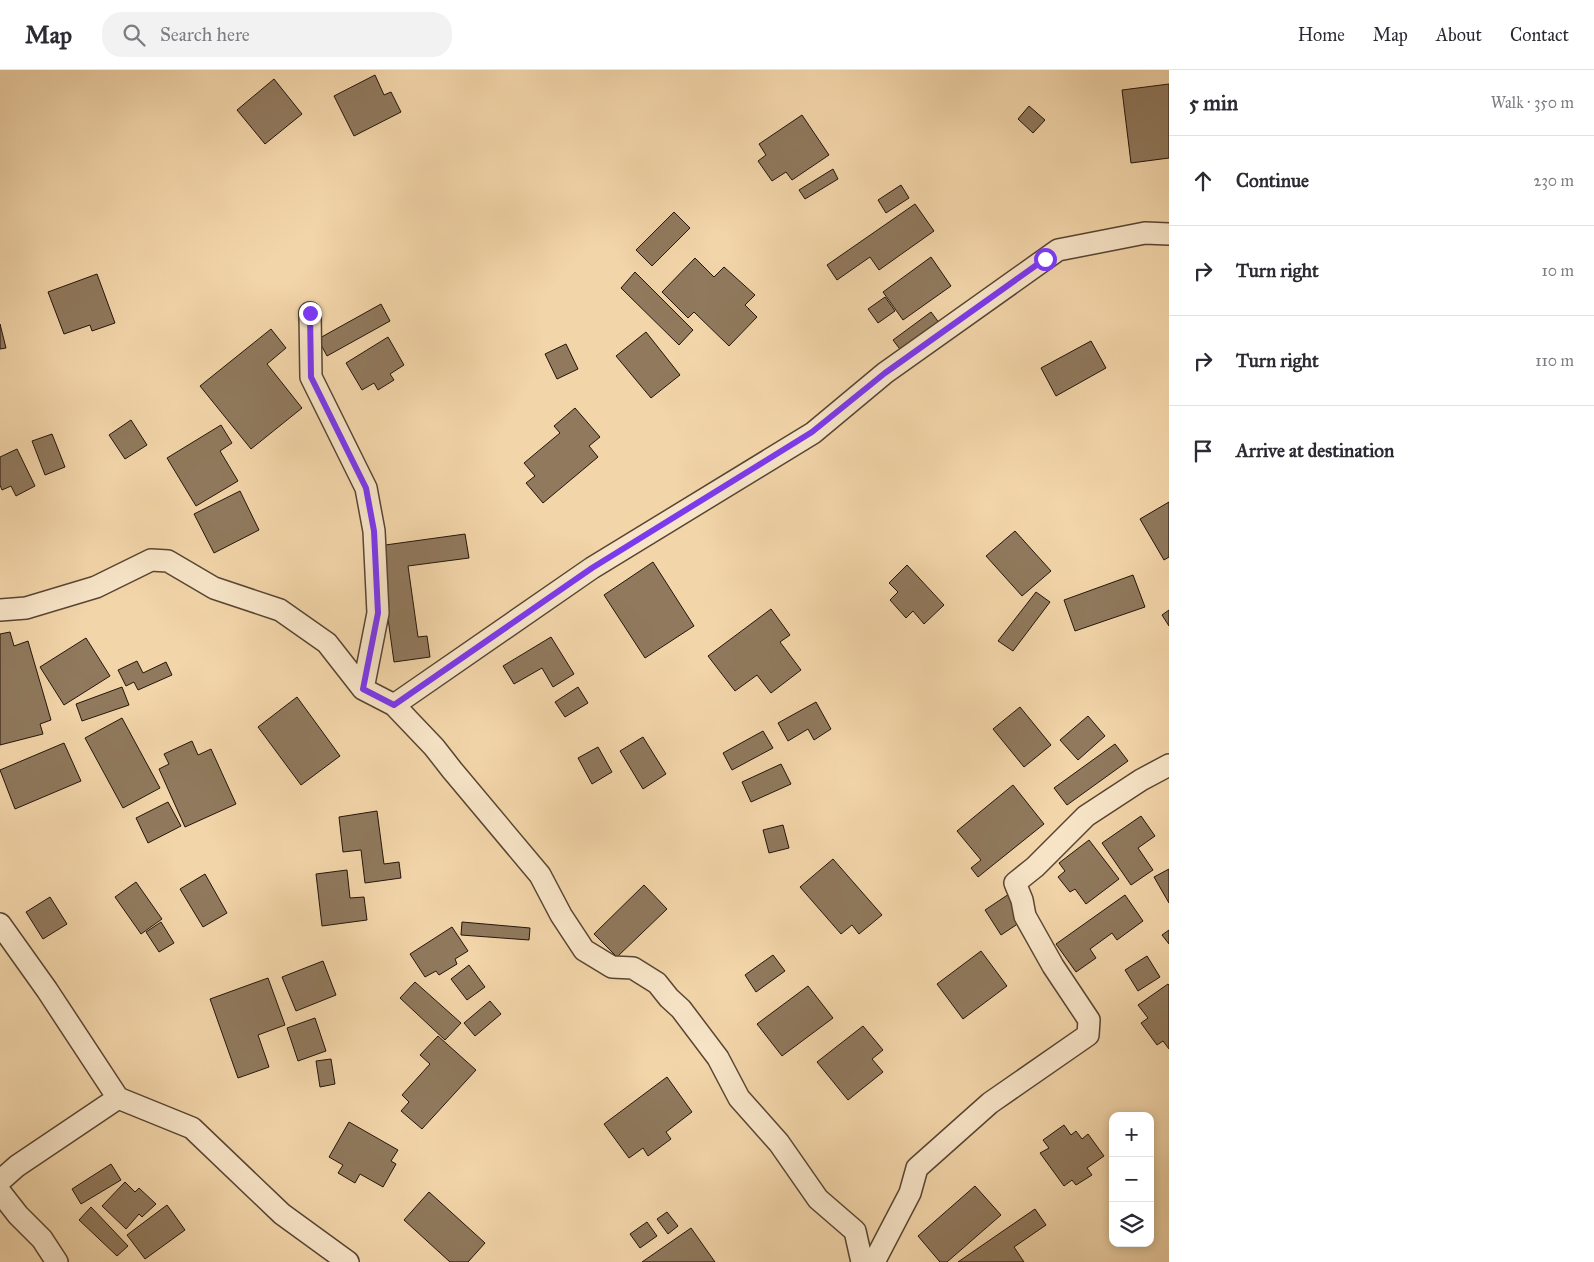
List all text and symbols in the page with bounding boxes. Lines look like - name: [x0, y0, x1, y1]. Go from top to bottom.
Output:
- search box: [102, 12, 452, 57]
- text: Map: [25, 20, 72, 50]
- icon: search: [120, 21, 148, 49]
- text: Search here: [160, 23, 250, 46]
- text: Home: [1298, 24, 1345, 46]
- text: Map: [1373, 24, 1408, 46]
- text: About: [1436, 24, 1482, 46]
- text: Contact: [1510, 24, 1569, 46]
- text: 5 min: [1189, 90, 1238, 116]
- text: Walk · 350 m: [1491, 93, 1574, 112]
- icon: ahead: [1189, 167, 1217, 195]
- text: Continue: [1236, 169, 1309, 192]
- text: 230 m: [1534, 171, 1574, 190]
- route start: [1034, 248, 1057, 271]
- icon: right: [1189, 257, 1217, 285]
- text: Turn right: [1236, 259, 1319, 282]
- text: 10 m: [1542, 261, 1574, 280]
- route end: [299, 302, 322, 325]
- icon: right: [1189, 347, 1217, 375]
- text: Turn right: [1236, 349, 1319, 372]
- text: 110 m: [1535, 351, 1574, 370]
- icon: arrive: [1189, 437, 1217, 465]
- text: Arrive at destination: [1236, 439, 1394, 462]
- map controls: [1109, 1112, 1154, 1247]
- button: +: [1109, 1112, 1154, 1157]
- button: −: [1109, 1157, 1154, 1202]
- button: layers: [1109, 1202, 1154, 1247]

